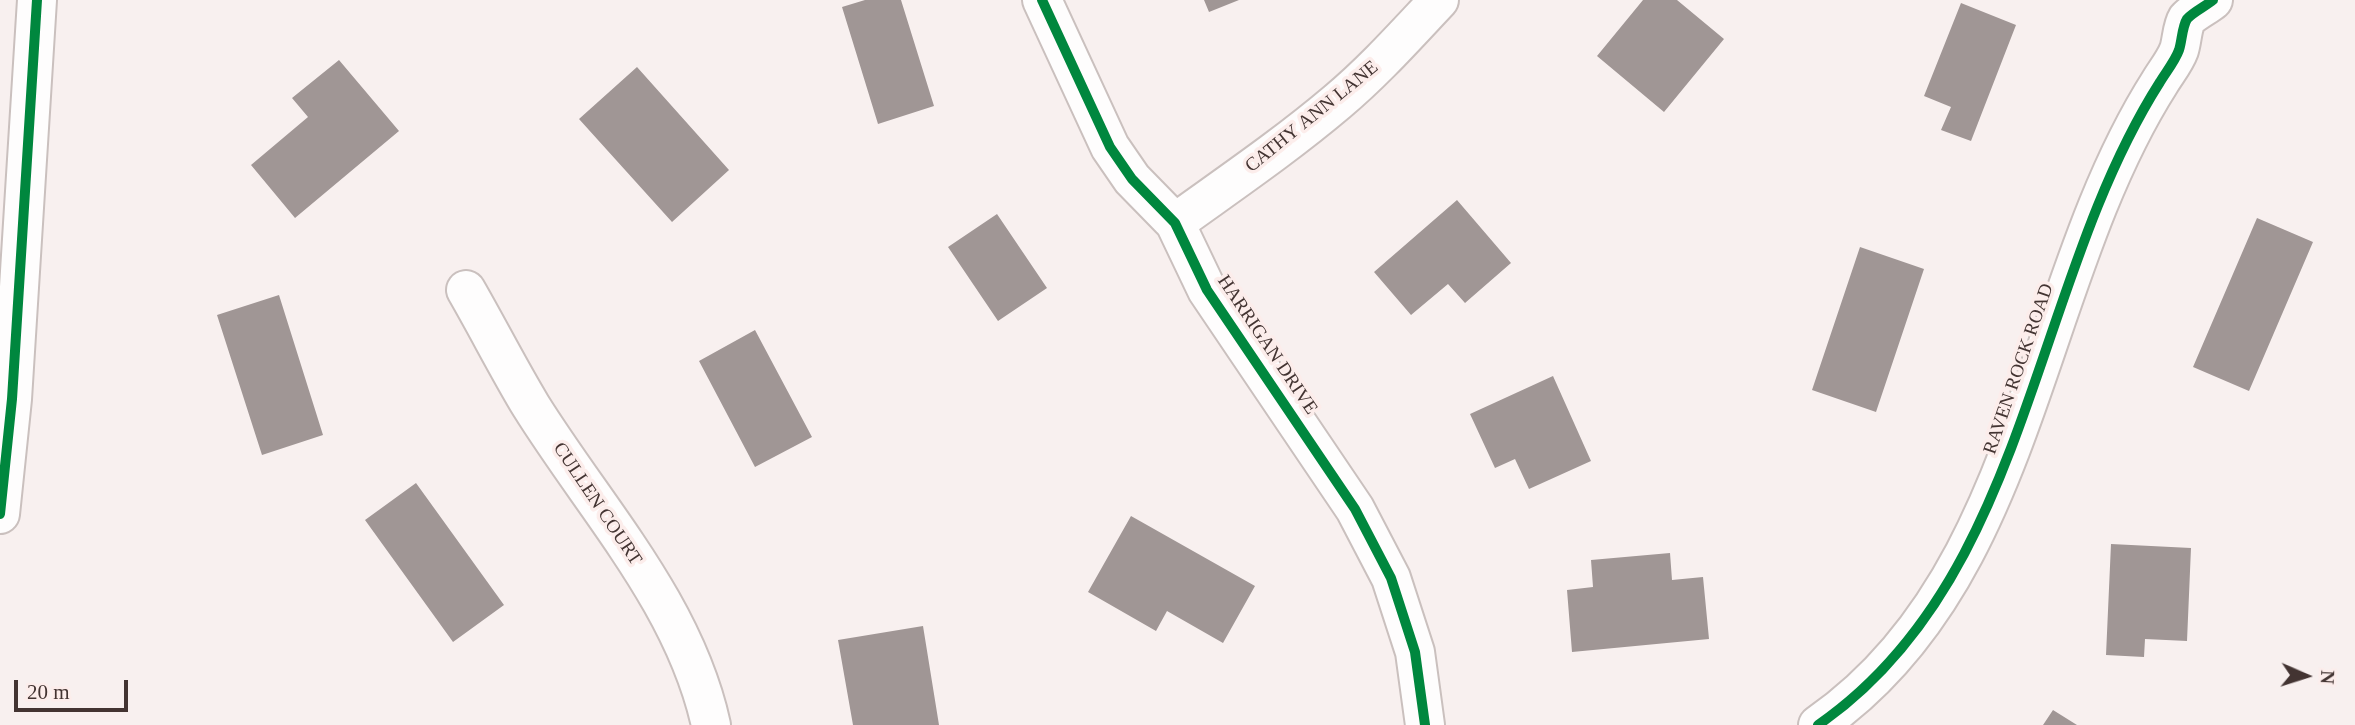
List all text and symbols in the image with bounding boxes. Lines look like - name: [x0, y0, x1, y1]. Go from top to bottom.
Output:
- street label: CATHY ANN LANE: [1241, 56, 1383, 178]
- street label: HARRIGAN DRIVE: [1212, 271, 1322, 419]
- street label: RAVEN ROCK ROAD: [1979, 281, 2059, 457]
- street label: CULLEN COURT: [548, 438, 646, 570]
- north arrow: [2271, 641, 2341, 711]
- scale bar: [18, 666, 131, 710]
- text: N: [2317, 670, 2338, 685]
- text: 20 m: [27, 680, 70, 704]

